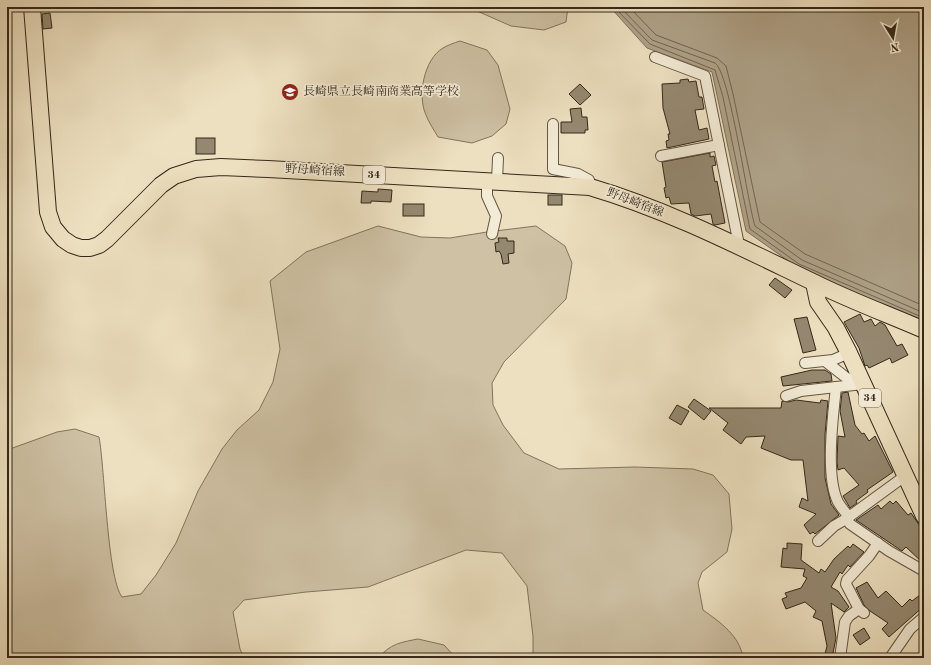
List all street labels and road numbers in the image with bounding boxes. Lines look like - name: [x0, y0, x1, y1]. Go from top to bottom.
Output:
- street label: 野母崎宿線: [285, 161, 345, 179]
- road number: 34: [363, 166, 385, 184]
- street label: 野母崎宿線: [605, 185, 666, 219]
- road number: 34: [859, 389, 881, 407]

